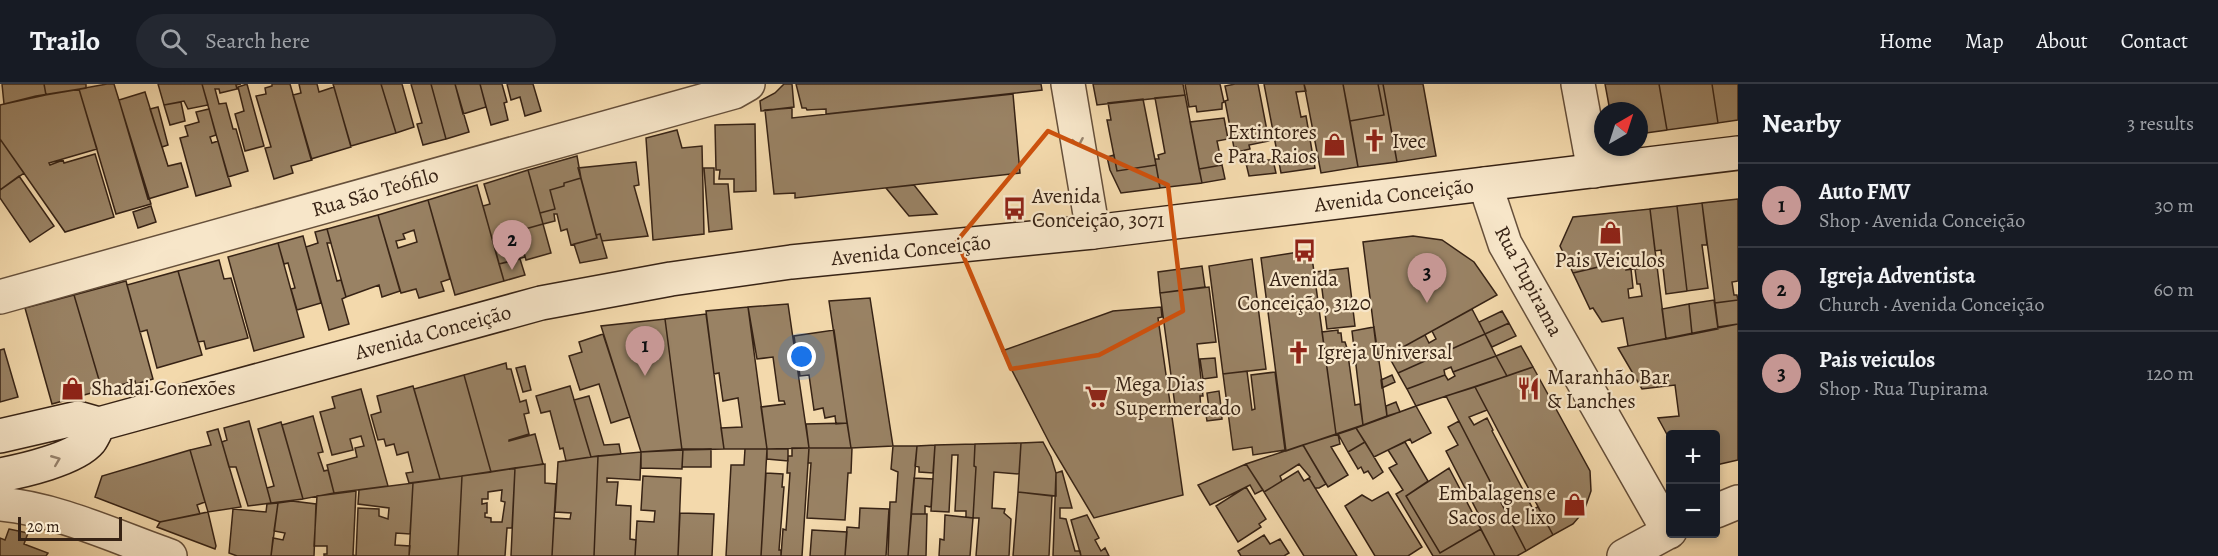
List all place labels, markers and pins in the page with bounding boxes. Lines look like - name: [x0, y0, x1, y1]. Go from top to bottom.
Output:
- place label: Extintores e Para Raios: [1214, 118, 1317, 170]
- place label: Ivec: [1392, 127, 1426, 155]
- church icon: Ivec: [1361, 128, 1387, 154]
- shop icon: Extintores e Para Raios: [1322, 131, 1348, 157]
- place label: Avenida Conceição, 3071: [1031, 182, 1165, 234]
- bus stop icon: Avenida Conceição, 3071: [1001, 195, 1027, 221]
- shop icon: Pais Veiculos: [1597, 219, 1623, 245]
- pin: 2: [492, 220, 532, 270]
- bus stop icon: Avenida Conceição, 3120: [1291, 238, 1317, 264]
- place label: Pais Veiculos: [1555, 246, 1665, 274]
- pin: 3: [1408, 254, 1446, 303]
- place label: Avenida Conceição, 3120: [1237, 265, 1371, 317]
- pin: 1: [626, 326, 664, 376]
- place label: Igreja Universal: [1317, 338, 1452, 366]
- church icon: Igreja Universal: [1286, 339, 1312, 365]
- place label: Maranhão Bar & Lanches: [1547, 363, 1669, 415]
- place label: Mega Dias Supermercado: [1115, 370, 1241, 422]
- place label: Shadai Conexões: [91, 374, 236, 402]
- shop icon: Shadai Conexões: [60, 375, 86, 401]
- restaurant icon: Maranhão Bar & Lanches: [1516, 376, 1542, 402]
- supermarket icon: Mega Dias Supermercado: [1084, 383, 1110, 409]
- place label: Embalagens e Sacos de lixo: [1438, 479, 1556, 531]
- shop icon: Embalagens e Sacos de lixo: [1561, 492, 1587, 518]

